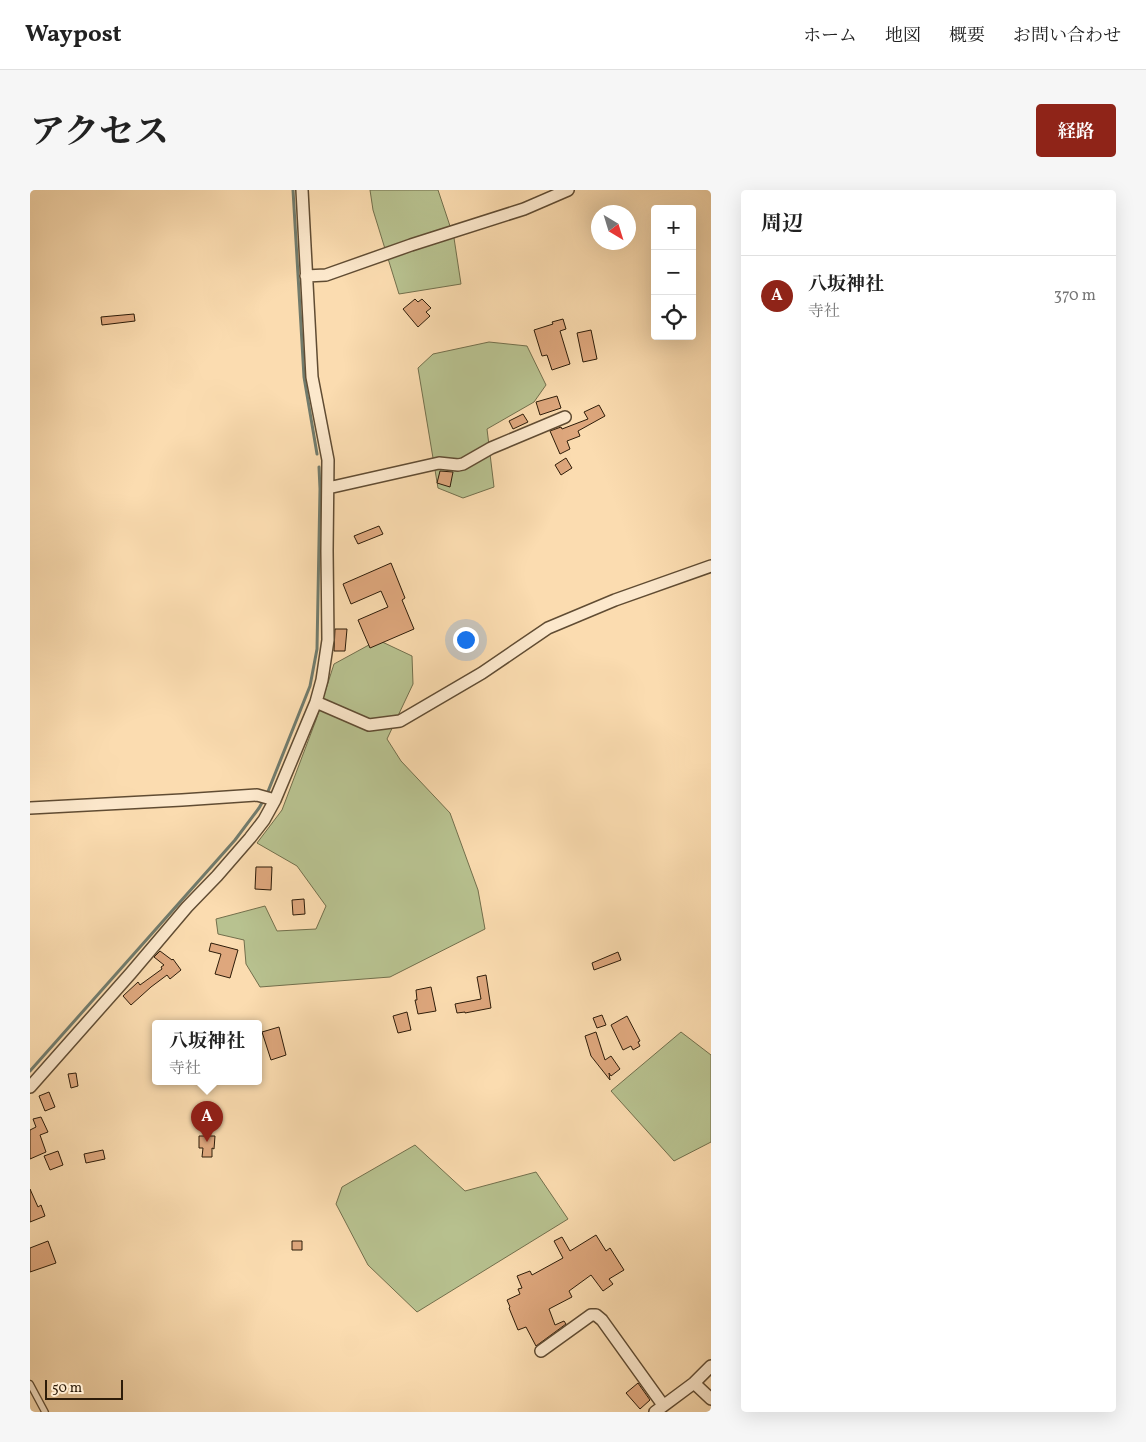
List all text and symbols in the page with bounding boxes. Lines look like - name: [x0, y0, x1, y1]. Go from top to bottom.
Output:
- text: Waypost: [25, 18, 122, 52]
- text: ホーム: [803, 24, 857, 49]
- text: 地図: [885, 24, 921, 49]
- text: 概要: [949, 24, 985, 49]
- text: お問い合わせ: [1013, 24, 1121, 49]
- button: 経路: [1036, 104, 1116, 157]
- text: アクセス: [30, 110, 169, 158]
- north arrow: [591, 205, 636, 250]
- map controls: [651, 205, 696, 340]
- button: +: [651, 205, 696, 250]
- text: 周辺: [761, 210, 803, 239]
- button: −: [651, 250, 696, 295]
- text: 八坂神社: [808, 272, 884, 298]
- text: A: [771, 285, 783, 307]
- text: 370 m: [1054, 285, 1096, 307]
- button: locate: [651, 295, 696, 340]
- text: 寺社: [808, 301, 840, 323]
- your location: [453, 627, 479, 653]
- popup: [152, 1020, 262, 1085]
- text: 八坂神社: [169, 1029, 245, 1055]
- text: 寺社: [169, 1058, 201, 1080]
- pin: A: [191, 1101, 223, 1142]
- scale bar: [45, 1377, 122, 1400]
- text: 50 m: [52, 1379, 82, 1398]

